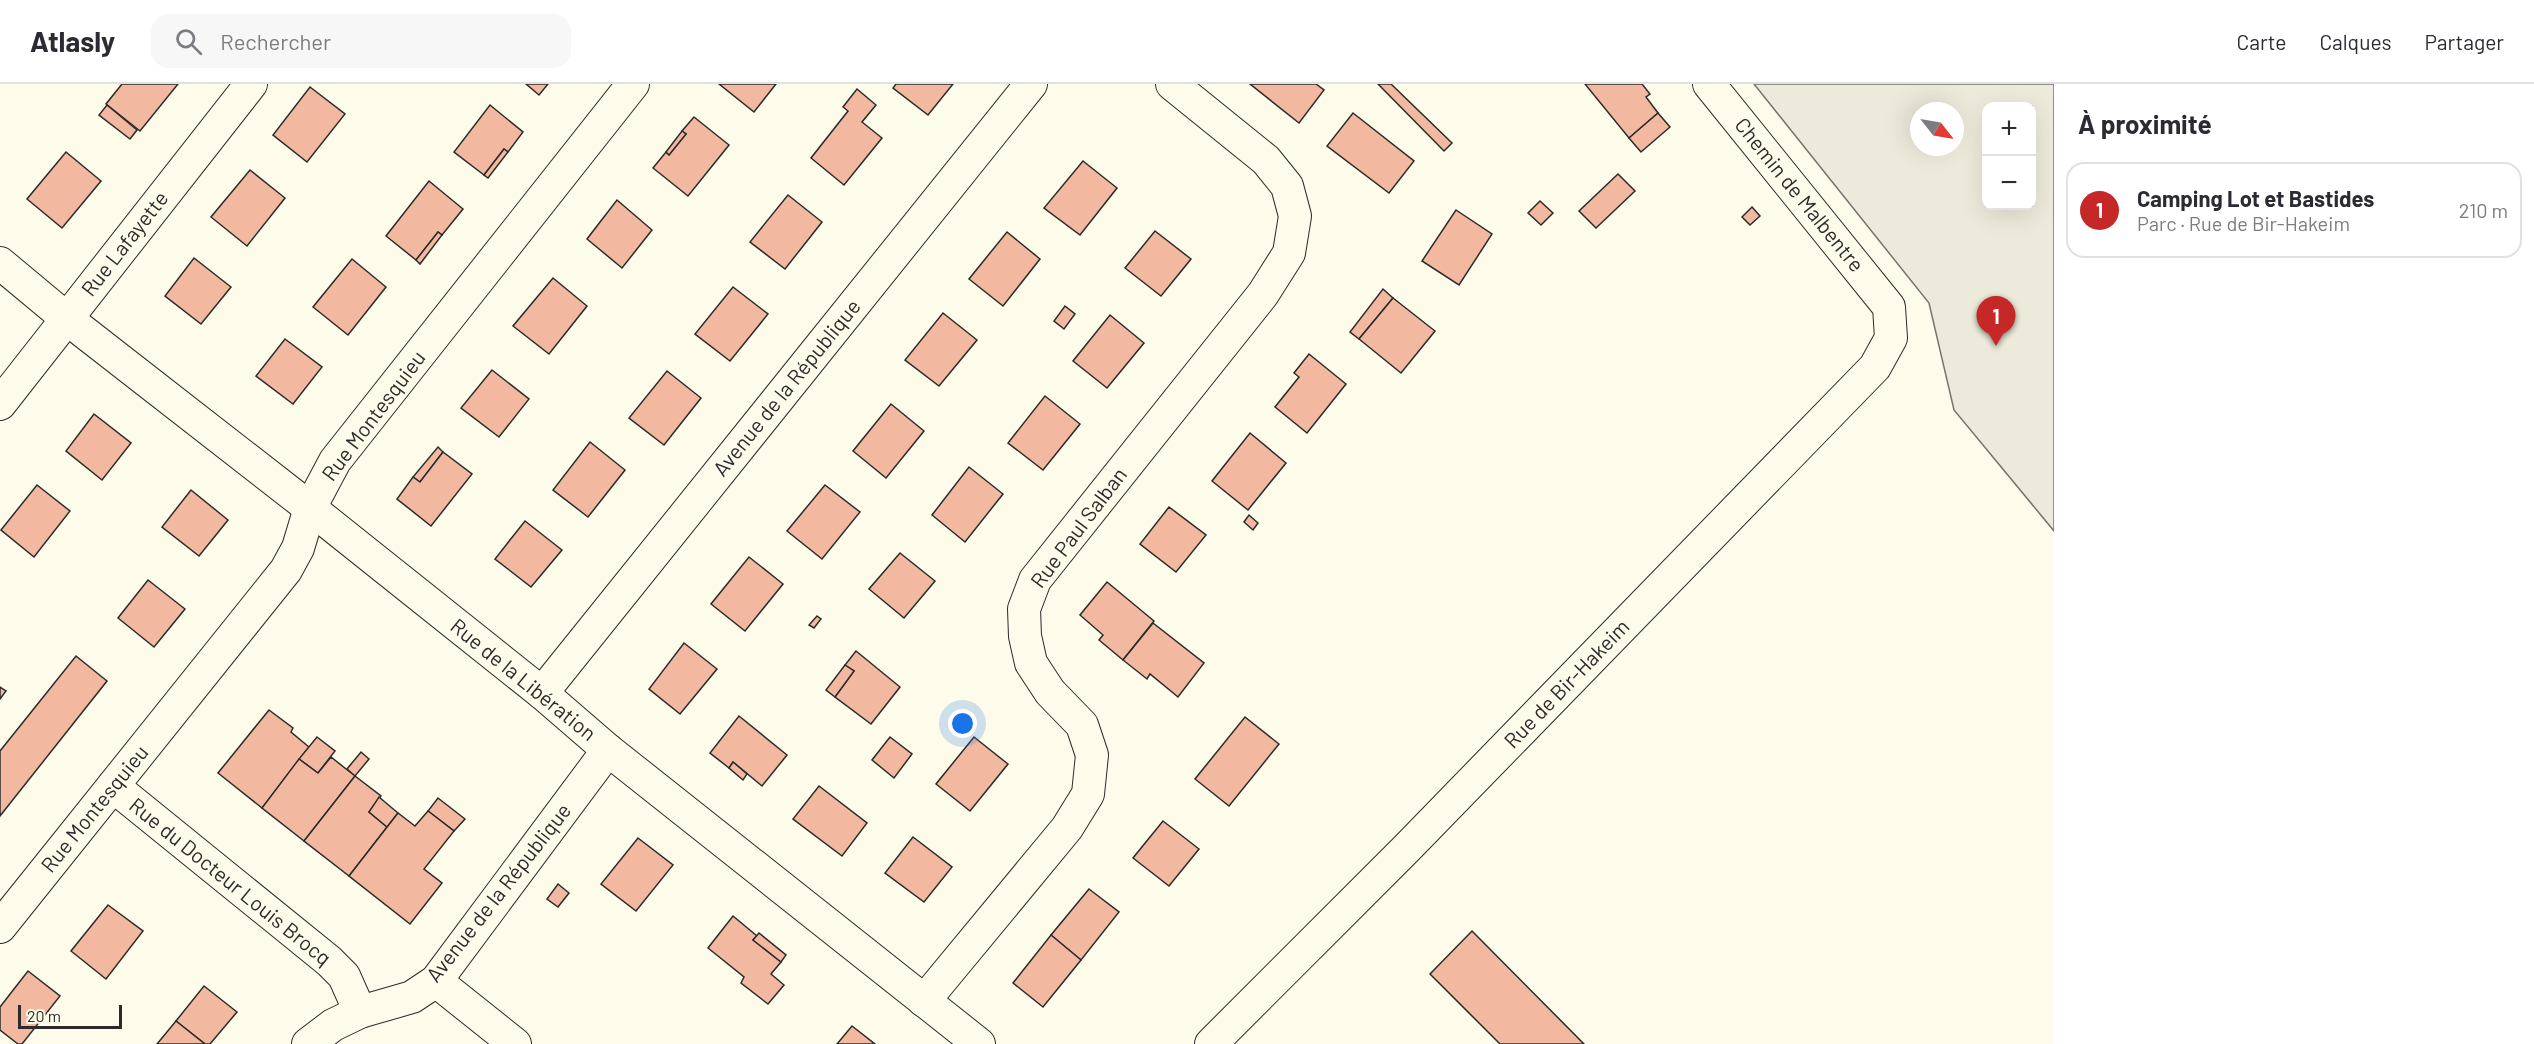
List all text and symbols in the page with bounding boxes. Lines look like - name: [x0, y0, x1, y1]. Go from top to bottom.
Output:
- search box: [151, 14, 571, 68]
- text: Atlasly: [30, 24, 115, 58]
- icon: search: [172, 25, 205, 58]
- text: Rechercher: [220, 28, 331, 54]
- text: Carte: [2237, 29, 2286, 54]
- text: Calques: [2319, 29, 2392, 54]
- text: Partager: [2425, 29, 2504, 54]
- north arrow: [1910, 102, 1964, 156]
- map controls: [1982, 102, 2036, 210]
- button: +: [1982, 102, 2036, 156]
- text: À proximité: [2078, 108, 2212, 139]
- street label: Chemin de Malbentre: [1730, 112, 1870, 276]
- button: −: [1982, 156, 2036, 210]
- text: Camping Lot et Bastides: [2137, 185, 2374, 211]
- street label: Rue Lafayette: [75, 186, 173, 301]
- text: 1: [2096, 198, 2103, 222]
- text: 210 m: [2459, 198, 2508, 222]
- text: Parc · Rue de Bir-Hakeim: [2137, 211, 2350, 235]
- street label: Avenue de la République: [707, 294, 865, 480]
- pin: 1: [1976, 296, 2016, 346]
- street label: Rue Montesquieu: [316, 345, 430, 485]
- street label: Rue Paul Salban: [1024, 462, 1131, 592]
- street label: Rue de la Libération: [446, 613, 602, 745]
- street label: Rue de Bir-Hakeim: [1498, 613, 1634, 752]
- your location: [948, 709, 977, 738]
- street label: Rue Montesquieu: [35, 739, 153, 877]
- street label: Rue du Docteur Louis Brocq: [125, 792, 337, 970]
- street label: Avenue de la République: [420, 798, 575, 986]
- scale bar: [18, 1002, 122, 1030]
- text: 20 m: [27, 1006, 61, 1025]

